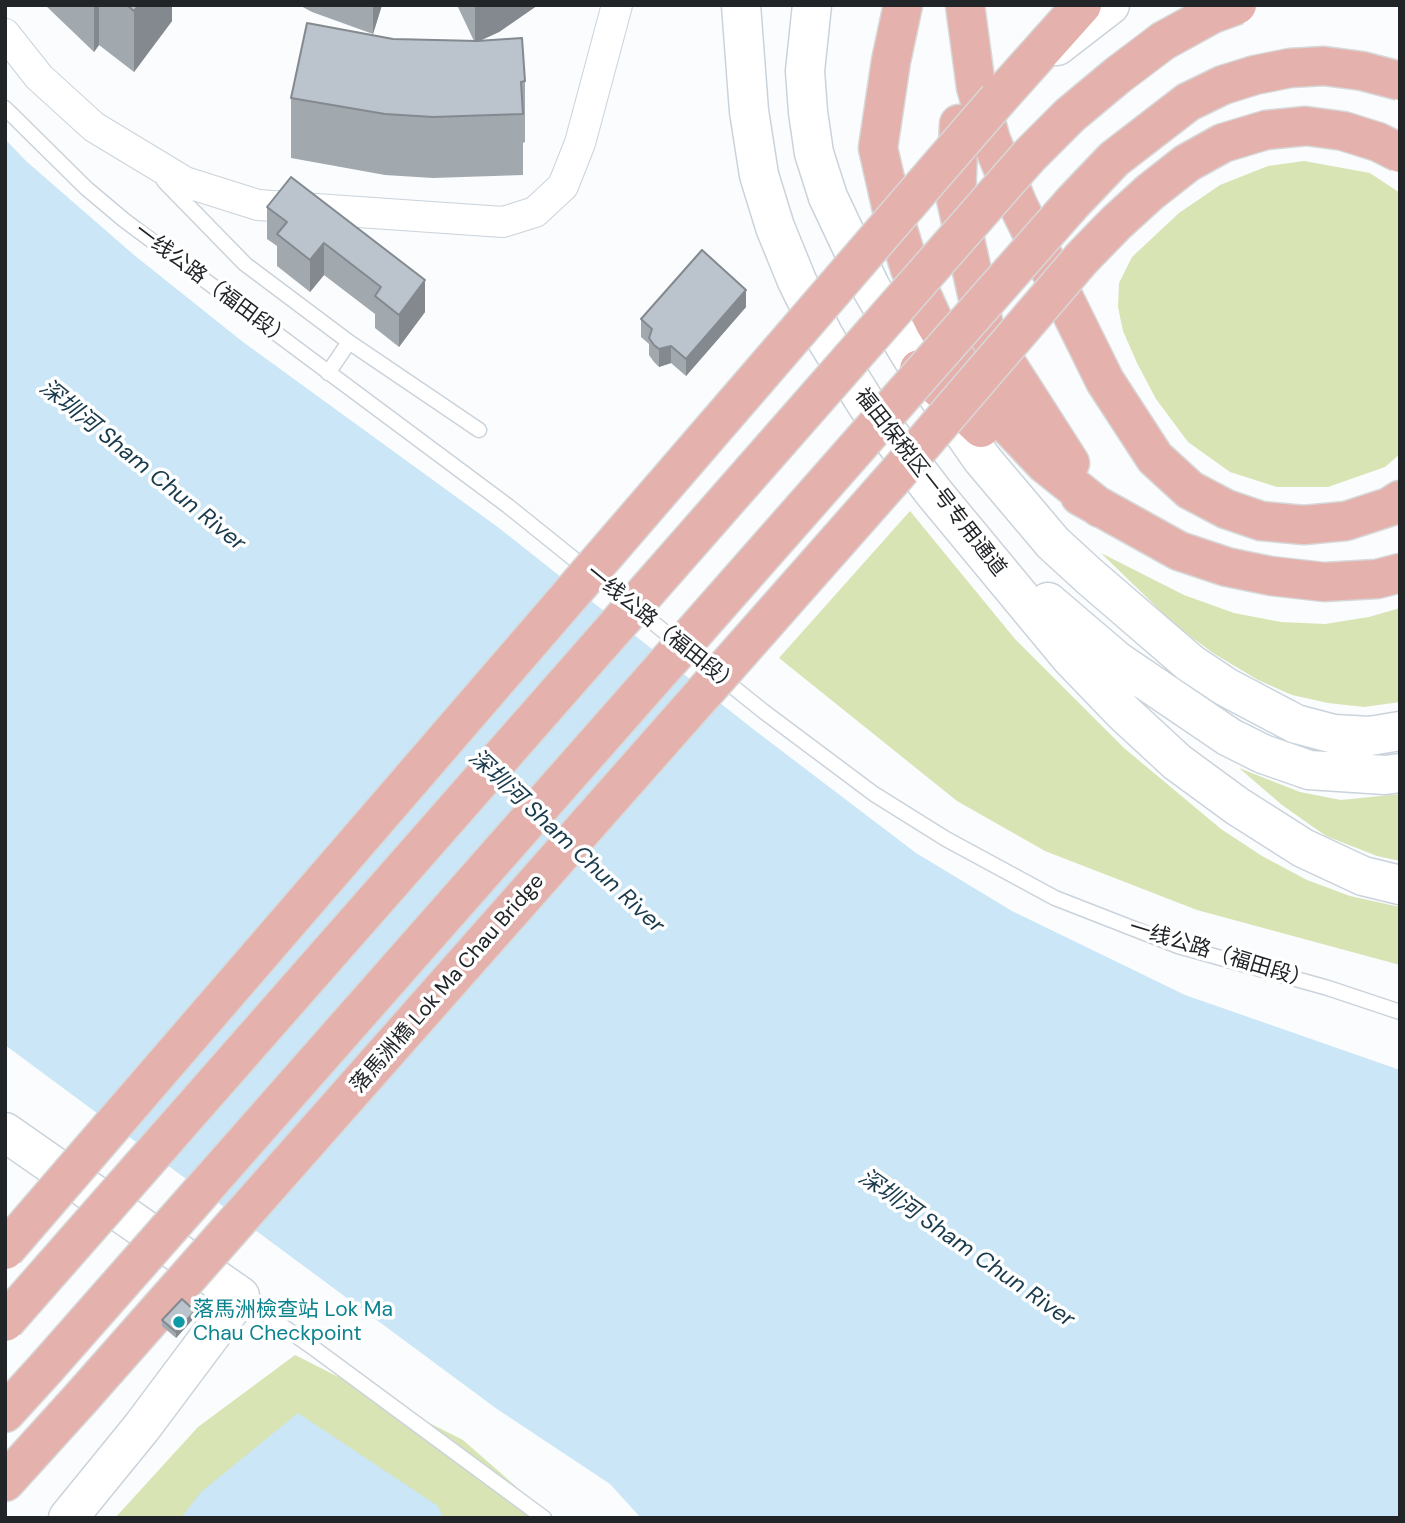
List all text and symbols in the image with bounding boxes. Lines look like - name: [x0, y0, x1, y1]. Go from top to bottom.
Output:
- street label: 一线公路（福田段）: [129, 219, 295, 353]
- water label: 深圳河 Sham Chun River: [33, 374, 251, 558]
- street label: 福田保税区一号专用通道: [849, 384, 1011, 582]
- street label: 一线公路（福田段）: [581, 561, 743, 699]
- water label: 深圳河 Sham Chun River: [463, 744, 669, 940]
- street label: 落馬洲橋 Lok Ma Chau Bridge: [346, 869, 550, 1099]
- street label: 一线公路（福田段）: [1126, 915, 1314, 995]
- water label: 深圳河 Sham Chun River: [853, 1164, 1079, 1334]
- place label: 落馬洲檢查站 Lok Ma Chau Checkpoint: [193, 1297, 393, 1347]
- marker: 落馬洲檢查站 Lok Ma Chau Checkpoint: [171, 1314, 187, 1330]

